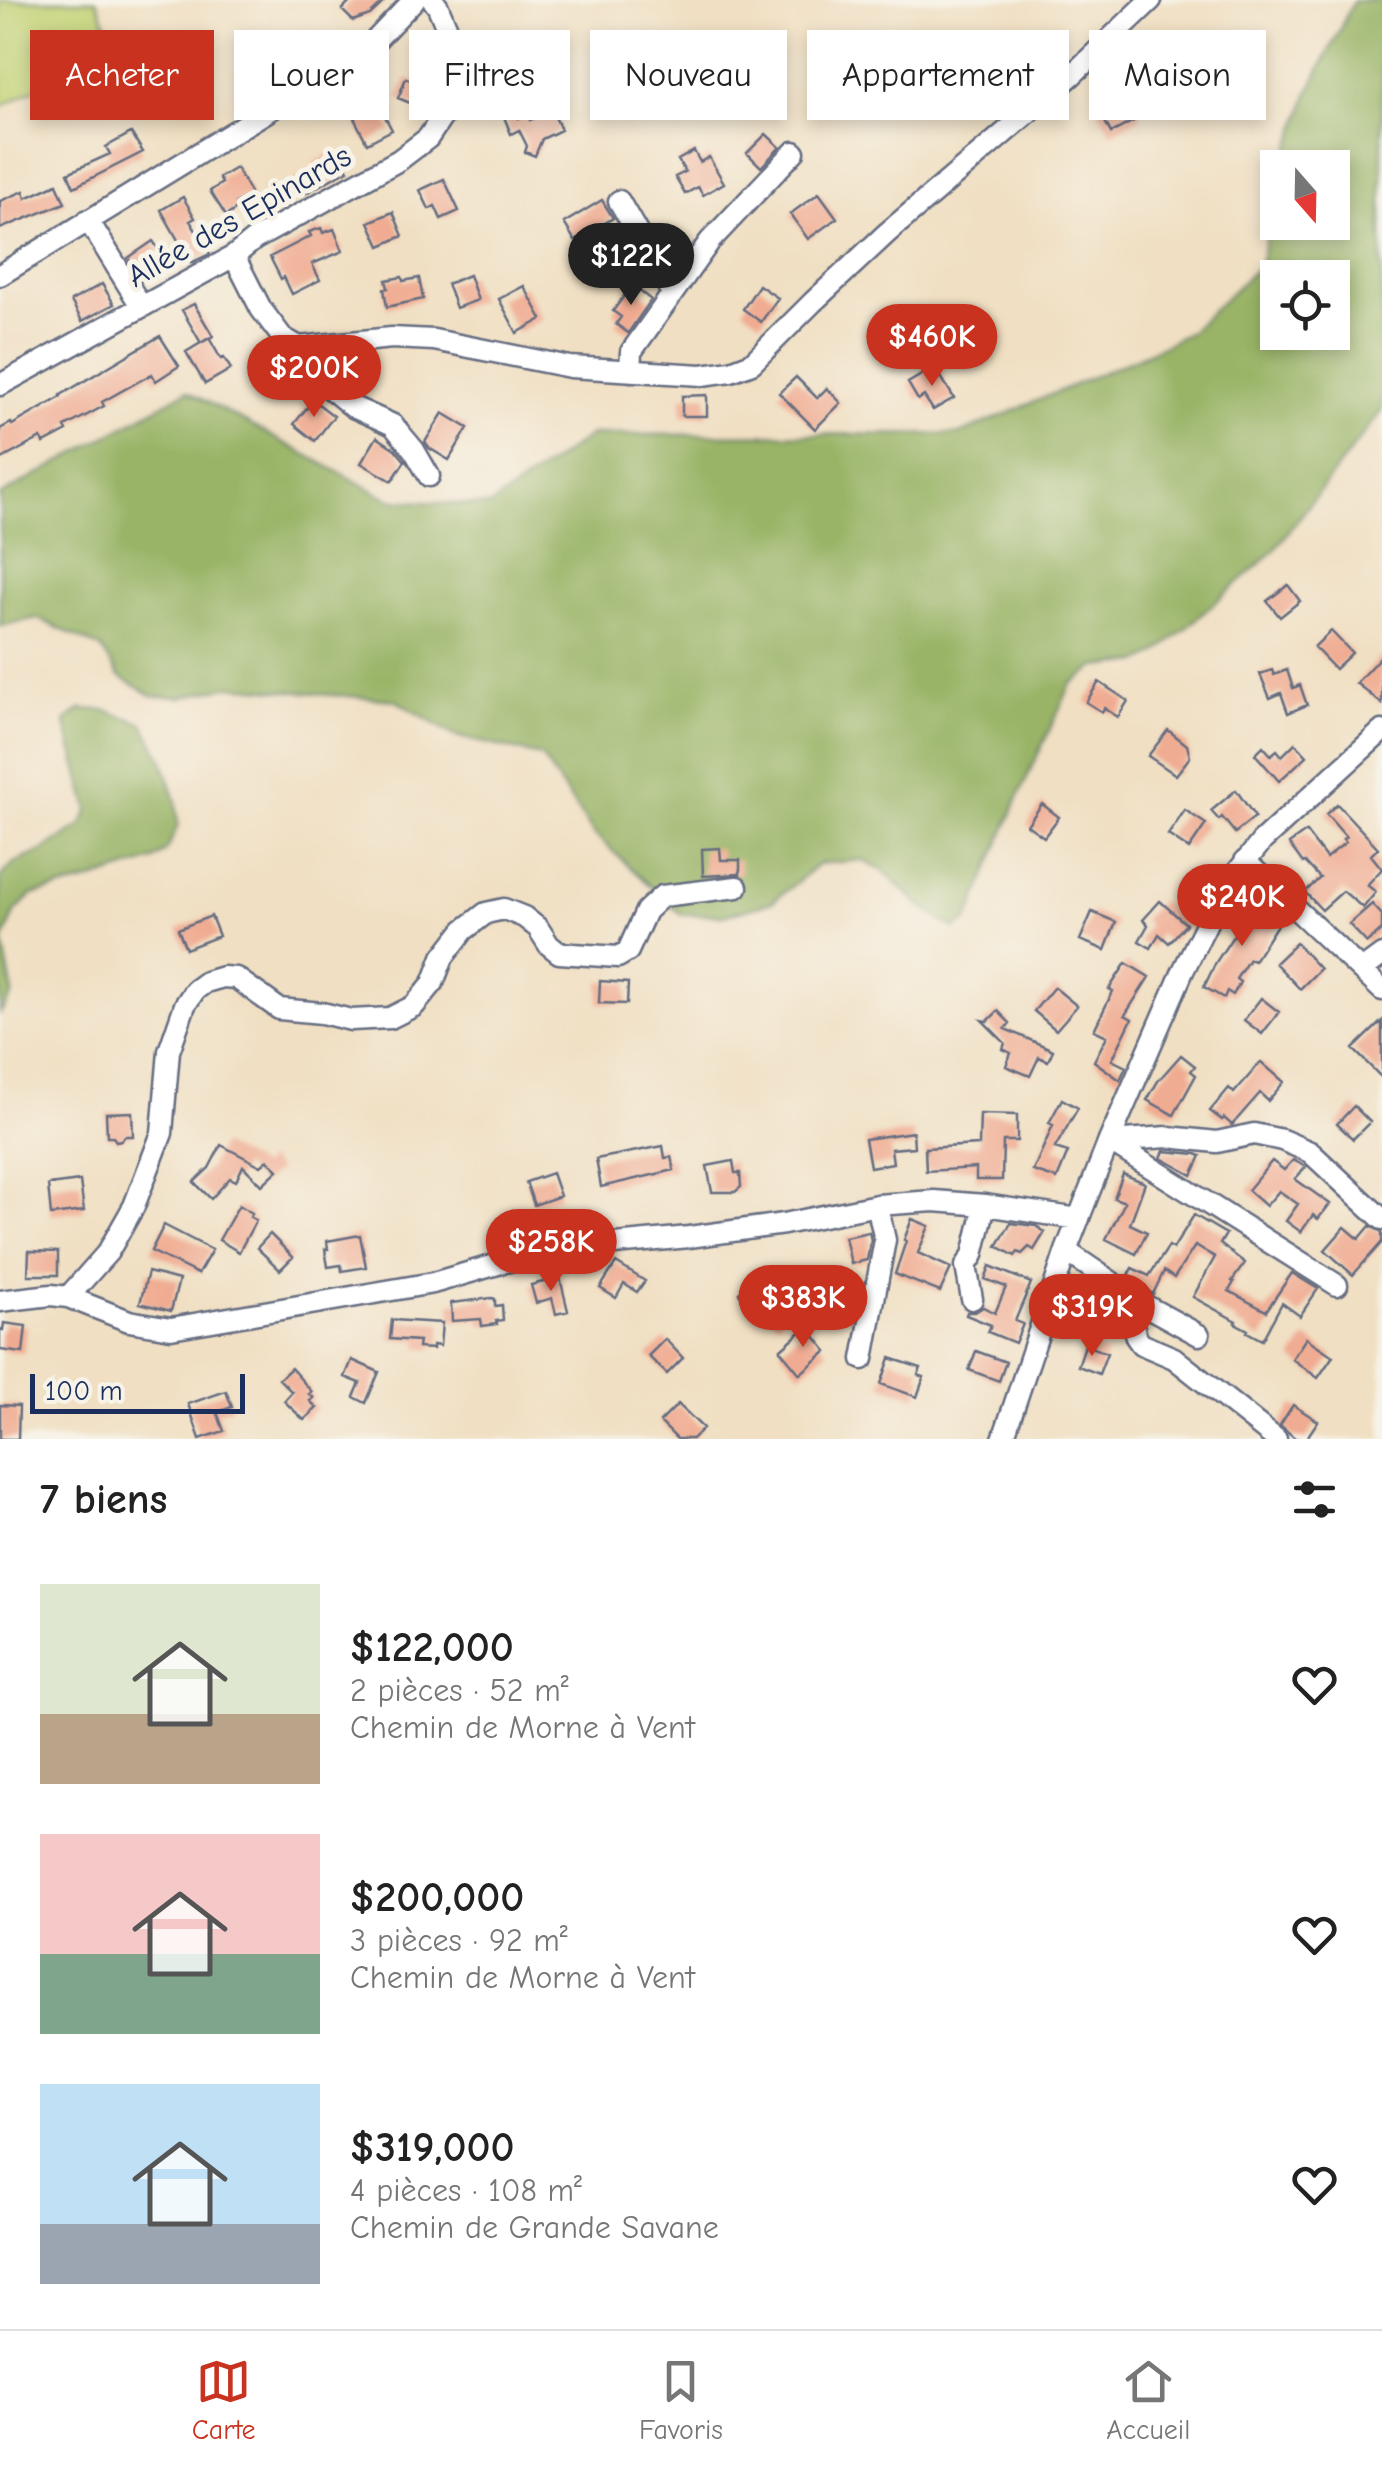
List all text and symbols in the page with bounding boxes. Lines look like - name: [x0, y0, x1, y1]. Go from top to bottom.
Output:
- chip: Acheter: [30, 30, 214, 120]
- chip: Louer: [234, 30, 389, 120]
- chip: Filtres: [409, 30, 570, 120]
- chip: Nouveau: [590, 30, 787, 120]
- chip: Appartement: [807, 30, 1069, 120]
- chip: Maison: [1089, 30, 1266, 120]
- street label: Allée des Epinards: [121, 137, 357, 295]
- north arrow: [1260, 150, 1350, 240]
- map controls: [1260, 150, 1350, 350]
- pin: $122K: [561, 223, 701, 308]
- text: $122K: [590, 237, 672, 274]
- button: locate: [1260, 260, 1350, 350]
- pin: $460K: [862, 304, 1002, 389]
- text: $460K: [888, 318, 976, 355]
- pin: $200K: [244, 335, 384, 420]
- text: $200K: [269, 349, 359, 386]
- pin: $240K: [1172, 864, 1312, 949]
- text: $240K: [1199, 878, 1285, 915]
- pin: $258K: [481, 1209, 621, 1294]
- text: $258K: [508, 1223, 594, 1260]
- pin: $383K: [733, 1265, 873, 1350]
- pin: $319K: [1022, 1274, 1162, 1359]
- text: $383K: [760, 1279, 846, 1316]
- text: $319K: [1051, 1288, 1133, 1325]
- scale bar: [30, 1369, 245, 1414]
- text: 100 m: [45, 1375, 123, 1407]
- icon: filters: [1287, 1472, 1342, 1527]
- text: 7 biens: [40, 1475, 167, 1524]
- text: $122,000: [350, 1623, 514, 1672]
- icon: home: [120, 1624, 240, 1744]
- icon: heart: [1287, 1657, 1342, 1712]
- text: 2 pièces · 52 m²: [350, 1672, 569, 1709]
- text: Chemin de Morne à Vent: [350, 1709, 695, 1746]
- text: $200,000: [350, 1873, 524, 1922]
- icon: home: [120, 1874, 240, 1994]
- icon: heart: [1287, 1907, 1342, 1962]
- text: 3 pièces · 92 m²: [350, 1922, 568, 1959]
- text: Chemin de Morne à Vent: [350, 1959, 695, 1996]
- text: $319,000: [350, 2123, 515, 2172]
- icon: home: [120, 2124, 240, 2244]
- icon: heart: [1287, 2157, 1342, 2212]
- text: 4 pièces · 108 m²: [350, 2172, 582, 2209]
- text: Chemin de Grande Savane: [350, 2209, 719, 2246]
- tab: Carte: [192, 2354, 256, 2446]
- tab: Favoris: [639, 2354, 723, 2446]
- tab: Accueil: [1106, 2354, 1190, 2446]

